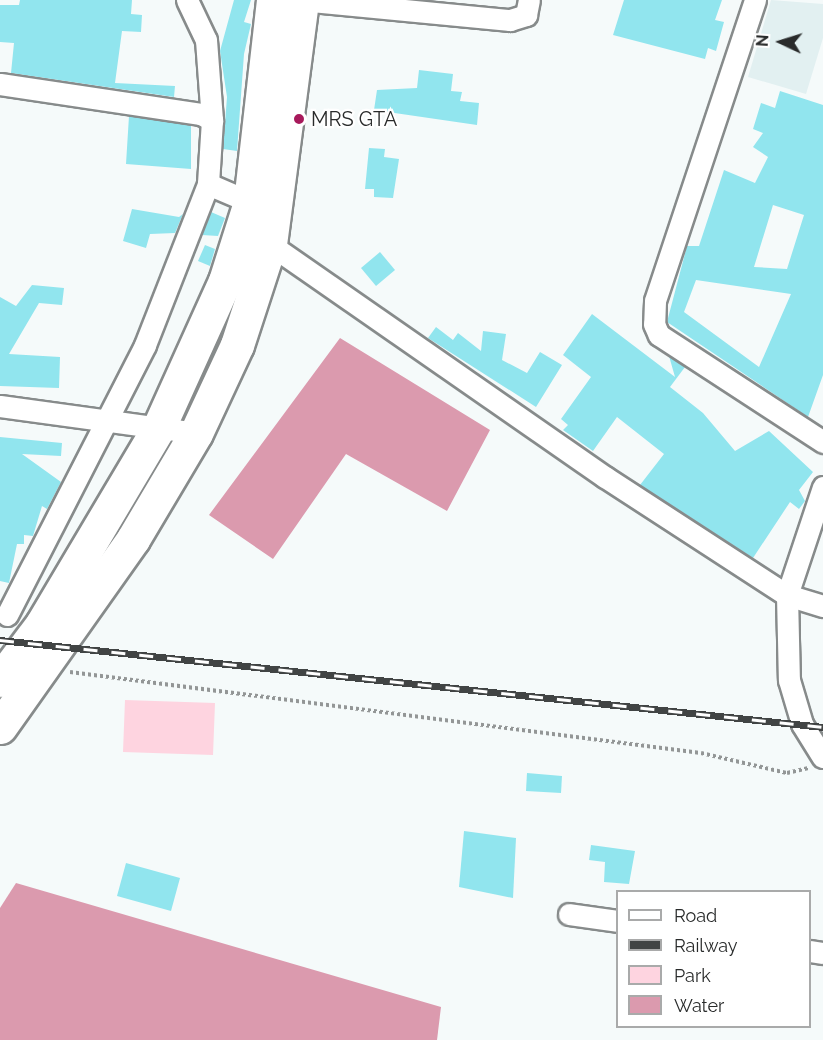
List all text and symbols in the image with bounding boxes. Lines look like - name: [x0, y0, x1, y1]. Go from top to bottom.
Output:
- north arrow: [751, 12, 811, 72]
- text: N: [753, 34, 772, 47]
- place label: MRS GTA: [311, 107, 397, 131]
- marker: MRS GTA: [292, 112, 306, 126]
- legend: [616, 890, 811, 1028]
- text: Road: [674, 905, 717, 926]
- text: Railway: [674, 935, 738, 956]
- text: Park: [674, 965, 711, 986]
- text: Water: [674, 995, 724, 1016]

